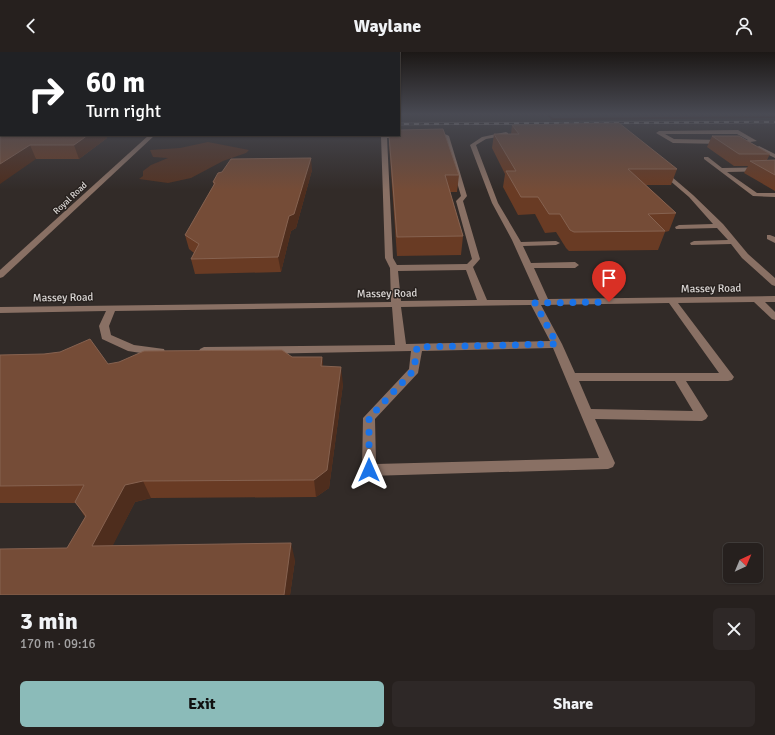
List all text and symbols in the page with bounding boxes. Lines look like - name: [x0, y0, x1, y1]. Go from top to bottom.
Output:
- icon: back: [20, 15, 42, 37]
- text: Waylane: [354, 15, 421, 37]
- icon: person: [733, 15, 755, 37]
- text: 60 m: [86, 66, 145, 100]
- icon: right: [20, 68, 72, 120]
- text: Turn right: [86, 100, 161, 122]
- street label: Royal Road: [51, 180, 90, 217]
- pin: [592, 261, 626, 302]
- icon: arrive: [598, 267, 620, 289]
- street label: Massey Road: [681, 281, 742, 296]
- street label: Massey Road: [357, 286, 418, 301]
- street label: Massey Road: [33, 290, 94, 305]
- position arrow: [348, 449, 390, 491]
- north arrow: [723, 543, 763, 583]
- map controls: [723, 543, 763, 583]
- text: 3 min: [20, 606, 78, 636]
- button: close: [713, 608, 755, 650]
- text: 170 m · 09:16: [20, 636, 96, 652]
- button: Exit: [20, 681, 384, 727]
- button: Share: [392, 681, 755, 727]

